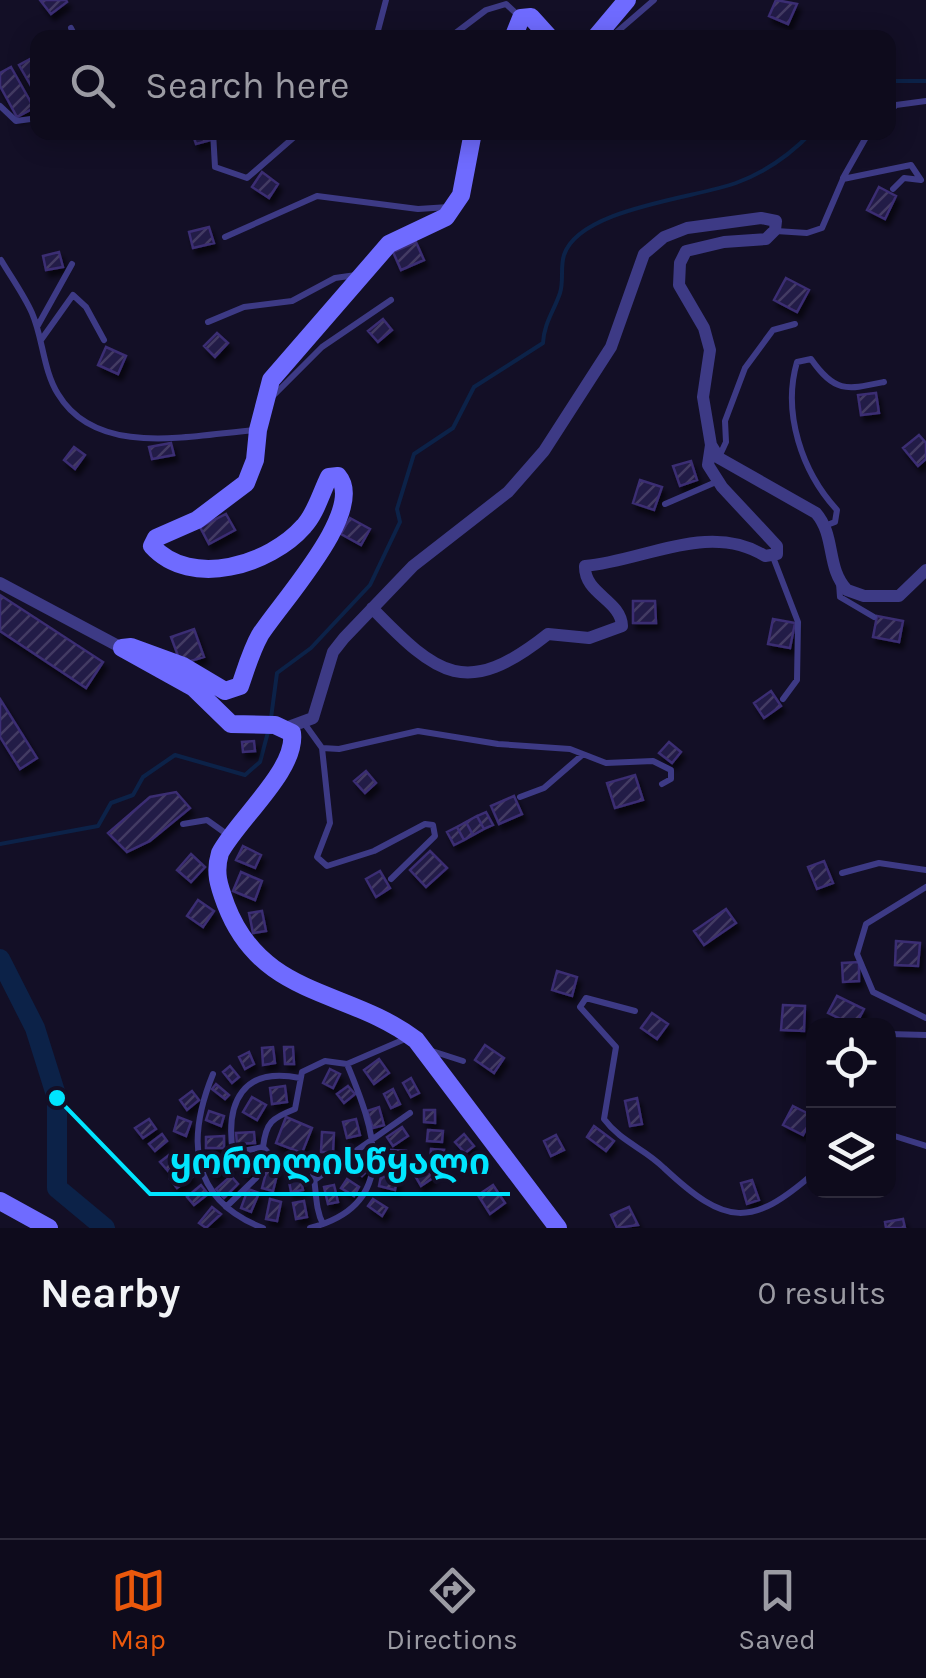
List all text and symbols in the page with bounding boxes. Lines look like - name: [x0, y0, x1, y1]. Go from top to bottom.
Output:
- search box: [30, 30, 896, 140]
- icon: search: [65, 58, 120, 113]
- text: Search here: [145, 63, 349, 108]
- map controls: [806, 1018, 896, 1198]
- button: locate: [806, 1018, 896, 1108]
- button: layers: [806, 1108, 896, 1198]
- callout: ყოროლისწყალი: [150, 1129, 510, 1194]
- text: ყოროლისწყალი: [170, 1142, 490, 1183]
- text: Nearby: [40, 1268, 180, 1318]
- text: 0 results: [757, 1275, 886, 1312]
- tab: Map: [110, 1563, 166, 1656]
- tab: Directions: [386, 1563, 518, 1656]
- tab: Saved: [738, 1563, 816, 1656]

